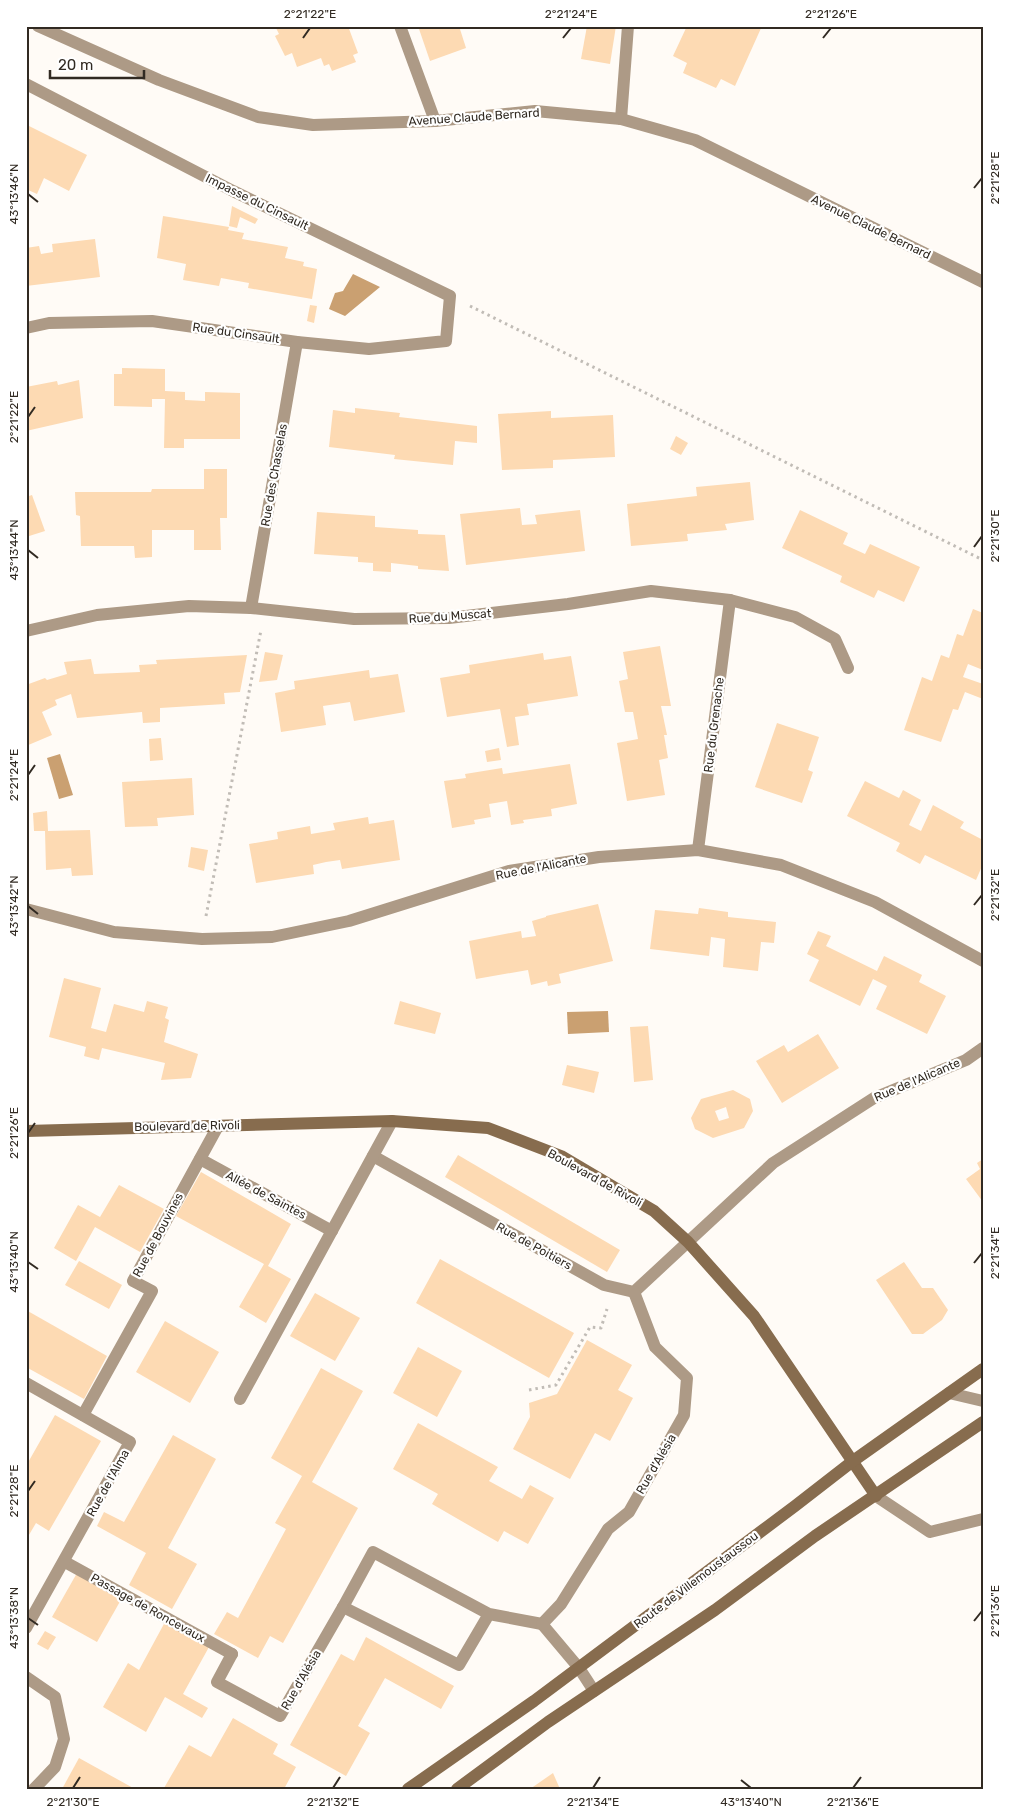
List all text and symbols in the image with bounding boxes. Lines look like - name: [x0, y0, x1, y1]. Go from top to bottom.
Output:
- text: 2°21'22"E: [284, 7, 336, 21]
- text: 2°21'24"E: [545, 7, 597, 21]
- text: 2°21'26"E: [805, 7, 857, 21]
- scale bar: [50, 48, 144, 80]
- text: 20 m: [58, 56, 93, 74]
- street label: Avenue Claude Bernard: [408, 105, 540, 129]
- text: 2°21'28"E: [988, 152, 1002, 204]
- text: 43°13'46"N: [7, 164, 21, 224]
- street label: Impasse du Cinsault: [203, 171, 311, 233]
- street label: Avenue Claude Bernard: [809, 192, 933, 262]
- street label: Rue du Cinsault: [192, 320, 281, 346]
- text: 2°21'22"E: [7, 391, 21, 443]
- street label: Rue des Chasselas: [258, 422, 290, 528]
- text: 2°21'30"E: [988, 509, 1002, 563]
- text: 43°13'44"N: [7, 519, 21, 581]
- street label: Rue du Muscat: [408, 606, 492, 626]
- street label: Rue du Grenache: [701, 676, 727, 773]
- text: 2°21'24"E: [7, 749, 21, 801]
- street label: Rue de l'Alicante: [495, 851, 588, 883]
- text: 2°21'32"E: [988, 869, 1002, 921]
- text: 43°13'42"N: [7, 876, 21, 937]
- street label: Rue de l'Alicante: [872, 1055, 962, 1104]
- text: 2°21'26"E: [7, 1107, 21, 1159]
- street label: Boulevard de Rivoli: [134, 1118, 240, 1134]
- street label: Boulevard de Rivoli: [545, 1146, 645, 1210]
- street label: Allée de Saintes: [224, 1168, 308, 1222]
- street label: Rue de Bouvines: [130, 1191, 186, 1279]
- street label: Rue de Poitiers: [494, 1220, 574, 1272]
- text: 2°21'34"E: [988, 1227, 1002, 1279]
- text: 43°13'40"N: [7, 1231, 21, 1293]
- street label: Rue d'Alésia: [633, 1431, 679, 1497]
- street label: Rue de l'Alma: [84, 1447, 132, 1519]
- text: 2°21'28"E: [7, 1465, 21, 1517]
- street label: Route de Villemoustaussou: [631, 1529, 761, 1631]
- street label: Passage de Roncevaux: [88, 1571, 208, 1646]
- text: 2°21'36"E: [988, 1585, 1002, 1637]
- text: 43°13'38"N: [7, 1587, 21, 1649]
- street label: Rue d'Alésia: [278, 1647, 324, 1713]
- text: 2°21'30"E: [46, 1795, 100, 1809]
- text: 2°21'32"E: [307, 1795, 359, 1809]
- text: 2°21'34"E: [567, 1795, 619, 1809]
- text: 43°13'40"N: [720, 1795, 782, 1809]
- text: 2°21'36"E: [827, 1795, 879, 1809]

